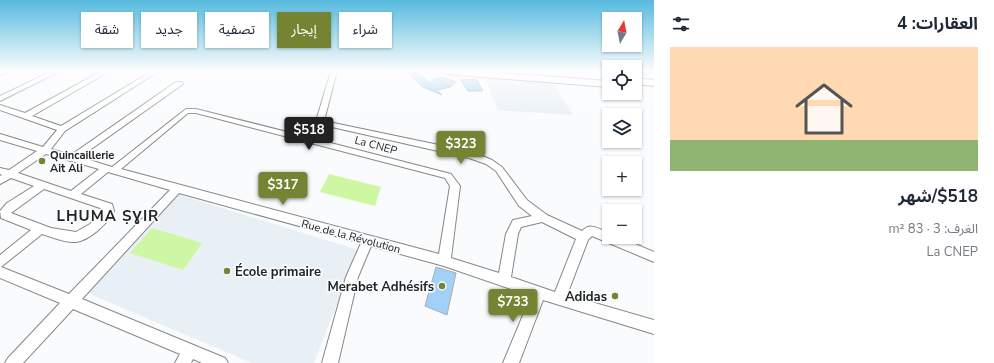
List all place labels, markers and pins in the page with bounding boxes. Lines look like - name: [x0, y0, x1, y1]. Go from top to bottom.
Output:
- pin: $518: [285, 117, 333, 151]
- pin: $323: [437, 131, 485, 165]
- place label: Quincaillerie Ait Ali: [50, 148, 114, 176]
- marker: Quincaillerie Ait Ali: [37, 156, 47, 166]
- pin: $317: [259, 172, 307, 206]
- place label: École primaire: [235, 263, 321, 281]
- marker: École primaire: [222, 266, 232, 276]
- place label: Merabet Adhésifs: [327, 278, 434, 296]
- marker: Merabet Adhésifs: [437, 281, 447, 291]
- place label: Adidas: [565, 288, 607, 306]
- pin: $733: [489, 289, 537, 323]
- marker: Adidas: [610, 291, 620, 301]

